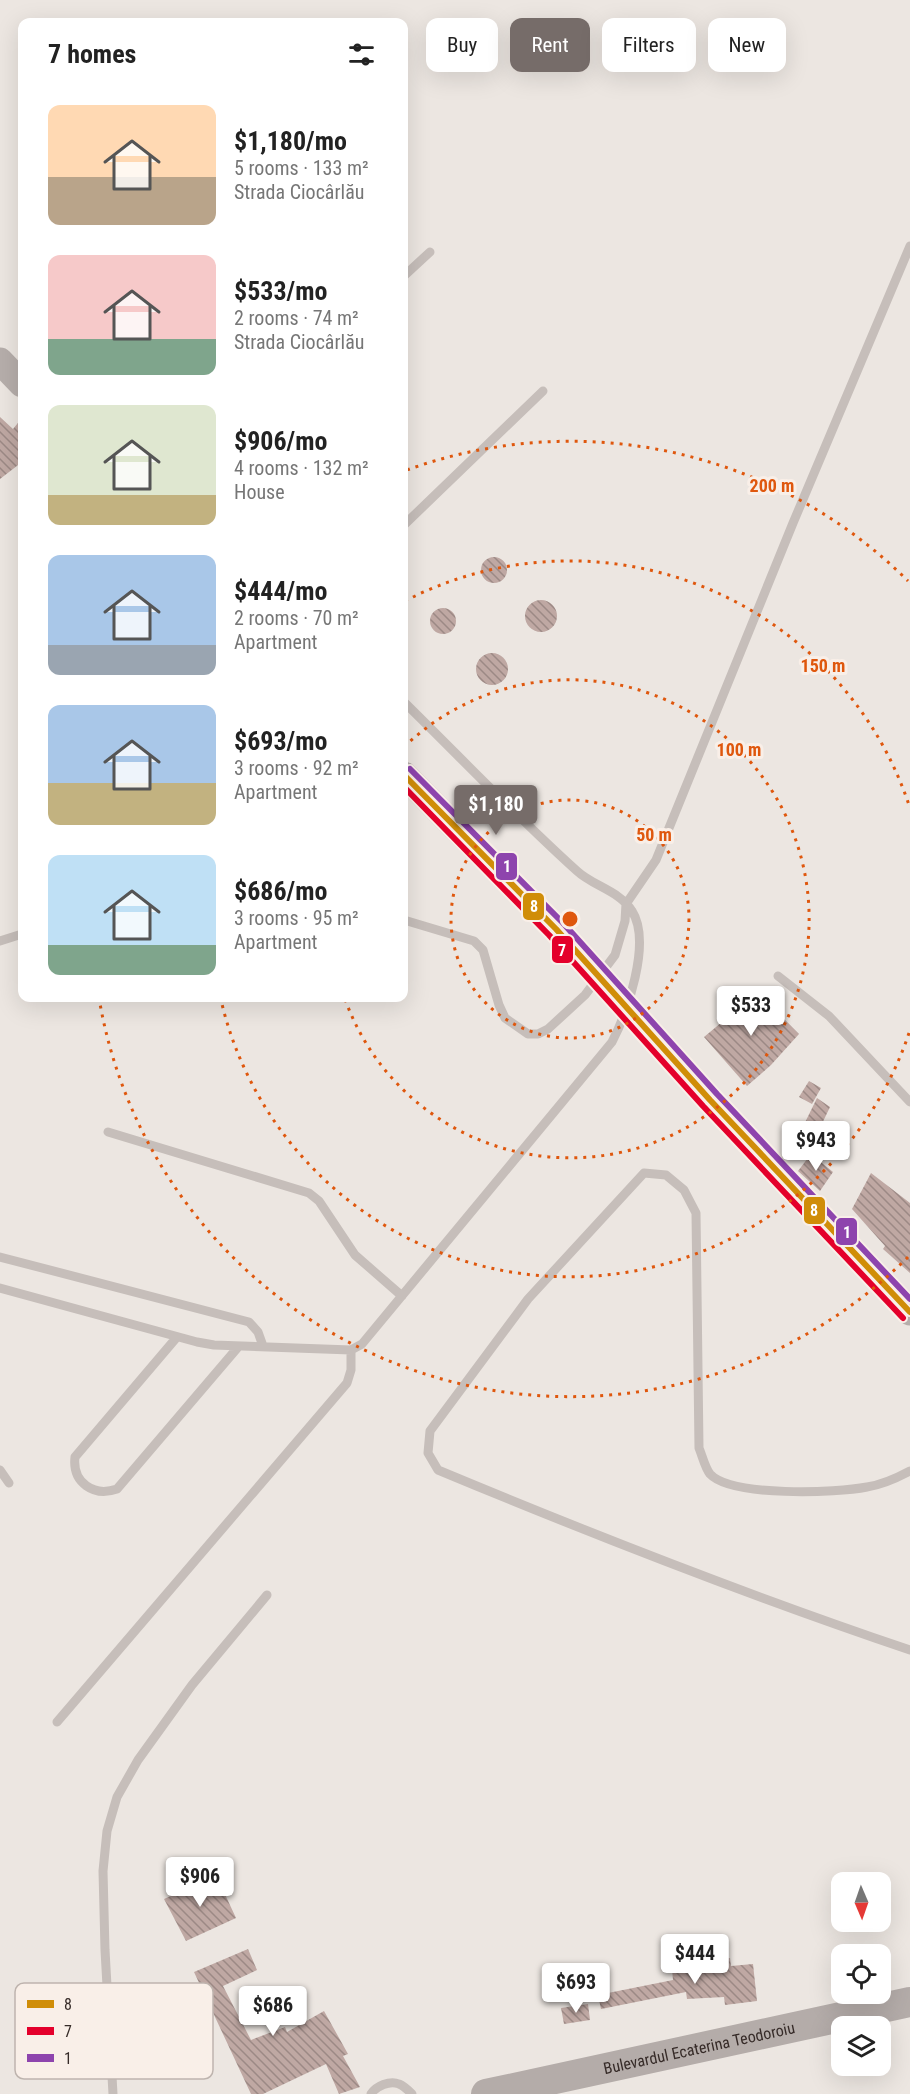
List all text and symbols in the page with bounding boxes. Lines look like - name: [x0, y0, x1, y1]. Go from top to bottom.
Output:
- chip: Buy: [426, 18, 498, 72]
- chip: Rent: [510, 18, 590, 72]
- chip: Filters: [602, 18, 696, 72]
- chip: New: [708, 18, 786, 72]
- icon: filters: [345, 38, 378, 71]
- text: 7 homes: [48, 39, 136, 69]
- text: $1,180/mo: [234, 126, 347, 156]
- icon: home: [96, 129, 168, 201]
- text: 5 rooms · 133 m²: [234, 156, 369, 180]
- text: Strada Ciocârlău: [234, 180, 364, 204]
- text: $533/mo: [234, 276, 327, 306]
- icon: home: [96, 279, 168, 351]
- text: 2 rooms · 74 m²: [234, 306, 359, 330]
- text: Strada Ciocârlău: [234, 330, 364, 354]
- text: $906/mo: [234, 426, 327, 456]
- icon: home: [96, 429, 168, 501]
- text: 4 rooms · 132 m²: [234, 456, 369, 480]
- text: 200 m: [750, 475, 794, 496]
- text: House: [234, 480, 285, 504]
- text: $444/mo: [234, 576, 327, 606]
- icon: home: [96, 579, 168, 651]
- text: 2 rooms · 70 m²: [234, 606, 359, 630]
- text: Apartment: [234, 630, 318, 654]
- text: 150 m: [801, 655, 845, 676]
- text: $693/mo: [234, 726, 327, 756]
- icon: home: [96, 729, 168, 801]
- text: 100 m: [717, 739, 761, 760]
- text: 3 rooms · 92 m²: [234, 756, 359, 780]
- text: Apartment: [234, 780, 318, 804]
- pin: $1,180: [447, 785, 545, 836]
- text: $1,180: [468, 792, 524, 816]
- text: 50 m: [636, 824, 672, 845]
- line badge: 1: [495, 852, 518, 881]
- text: 1: [503, 857, 511, 876]
- text: $686/mo: [234, 876, 327, 906]
- icon: home: [96, 879, 168, 951]
- line badge: 8: [522, 892, 545, 921]
- text: 8: [530, 897, 538, 916]
- text: 3 rooms · 95 m²: [234, 906, 359, 930]
- centre of rings: [560, 909, 580, 929]
- text: Apartment: [234, 930, 318, 954]
- line badge: 7: [551, 935, 574, 964]
- text: 7: [558, 941, 566, 960]
- pin: $533: [715, 986, 787, 1037]
- text: $533: [731, 993, 771, 1017]
- pin: $943: [780, 1121, 852, 1172]
- text: $943: [796, 1128, 836, 1152]
- line badge: 8: [803, 1196, 826, 1225]
- text: 8: [810, 1201, 818, 1220]
- line badge: 1: [835, 1217, 858, 1246]
- text: 1: [843, 1223, 851, 1242]
- pin: $906: [164, 1857, 236, 1908]
- text: $906: [180, 1864, 220, 1888]
- north arrow: [831, 1872, 891, 1932]
- map controls: [831, 1872, 891, 2076]
- pin: $444: [659, 1934, 731, 1985]
- text: $444: [675, 1941, 715, 1965]
- button: locate: [831, 1944, 891, 2004]
- pin: $693: [540, 1963, 612, 2014]
- text: $693: [556, 1970, 596, 1994]
- legend: [15, 1983, 213, 2079]
- pin: $686: [237, 1986, 309, 2037]
- text: $686: [253, 1993, 293, 2017]
- text: 8: [64, 1995, 72, 2014]
- button: layers: [831, 2016, 891, 2076]
- street label: Bulevardul Ecaterina Teodoroiu: [602, 2018, 797, 2078]
- text: 7: [64, 2022, 72, 2041]
- text: 1: [64, 2049, 72, 2068]

